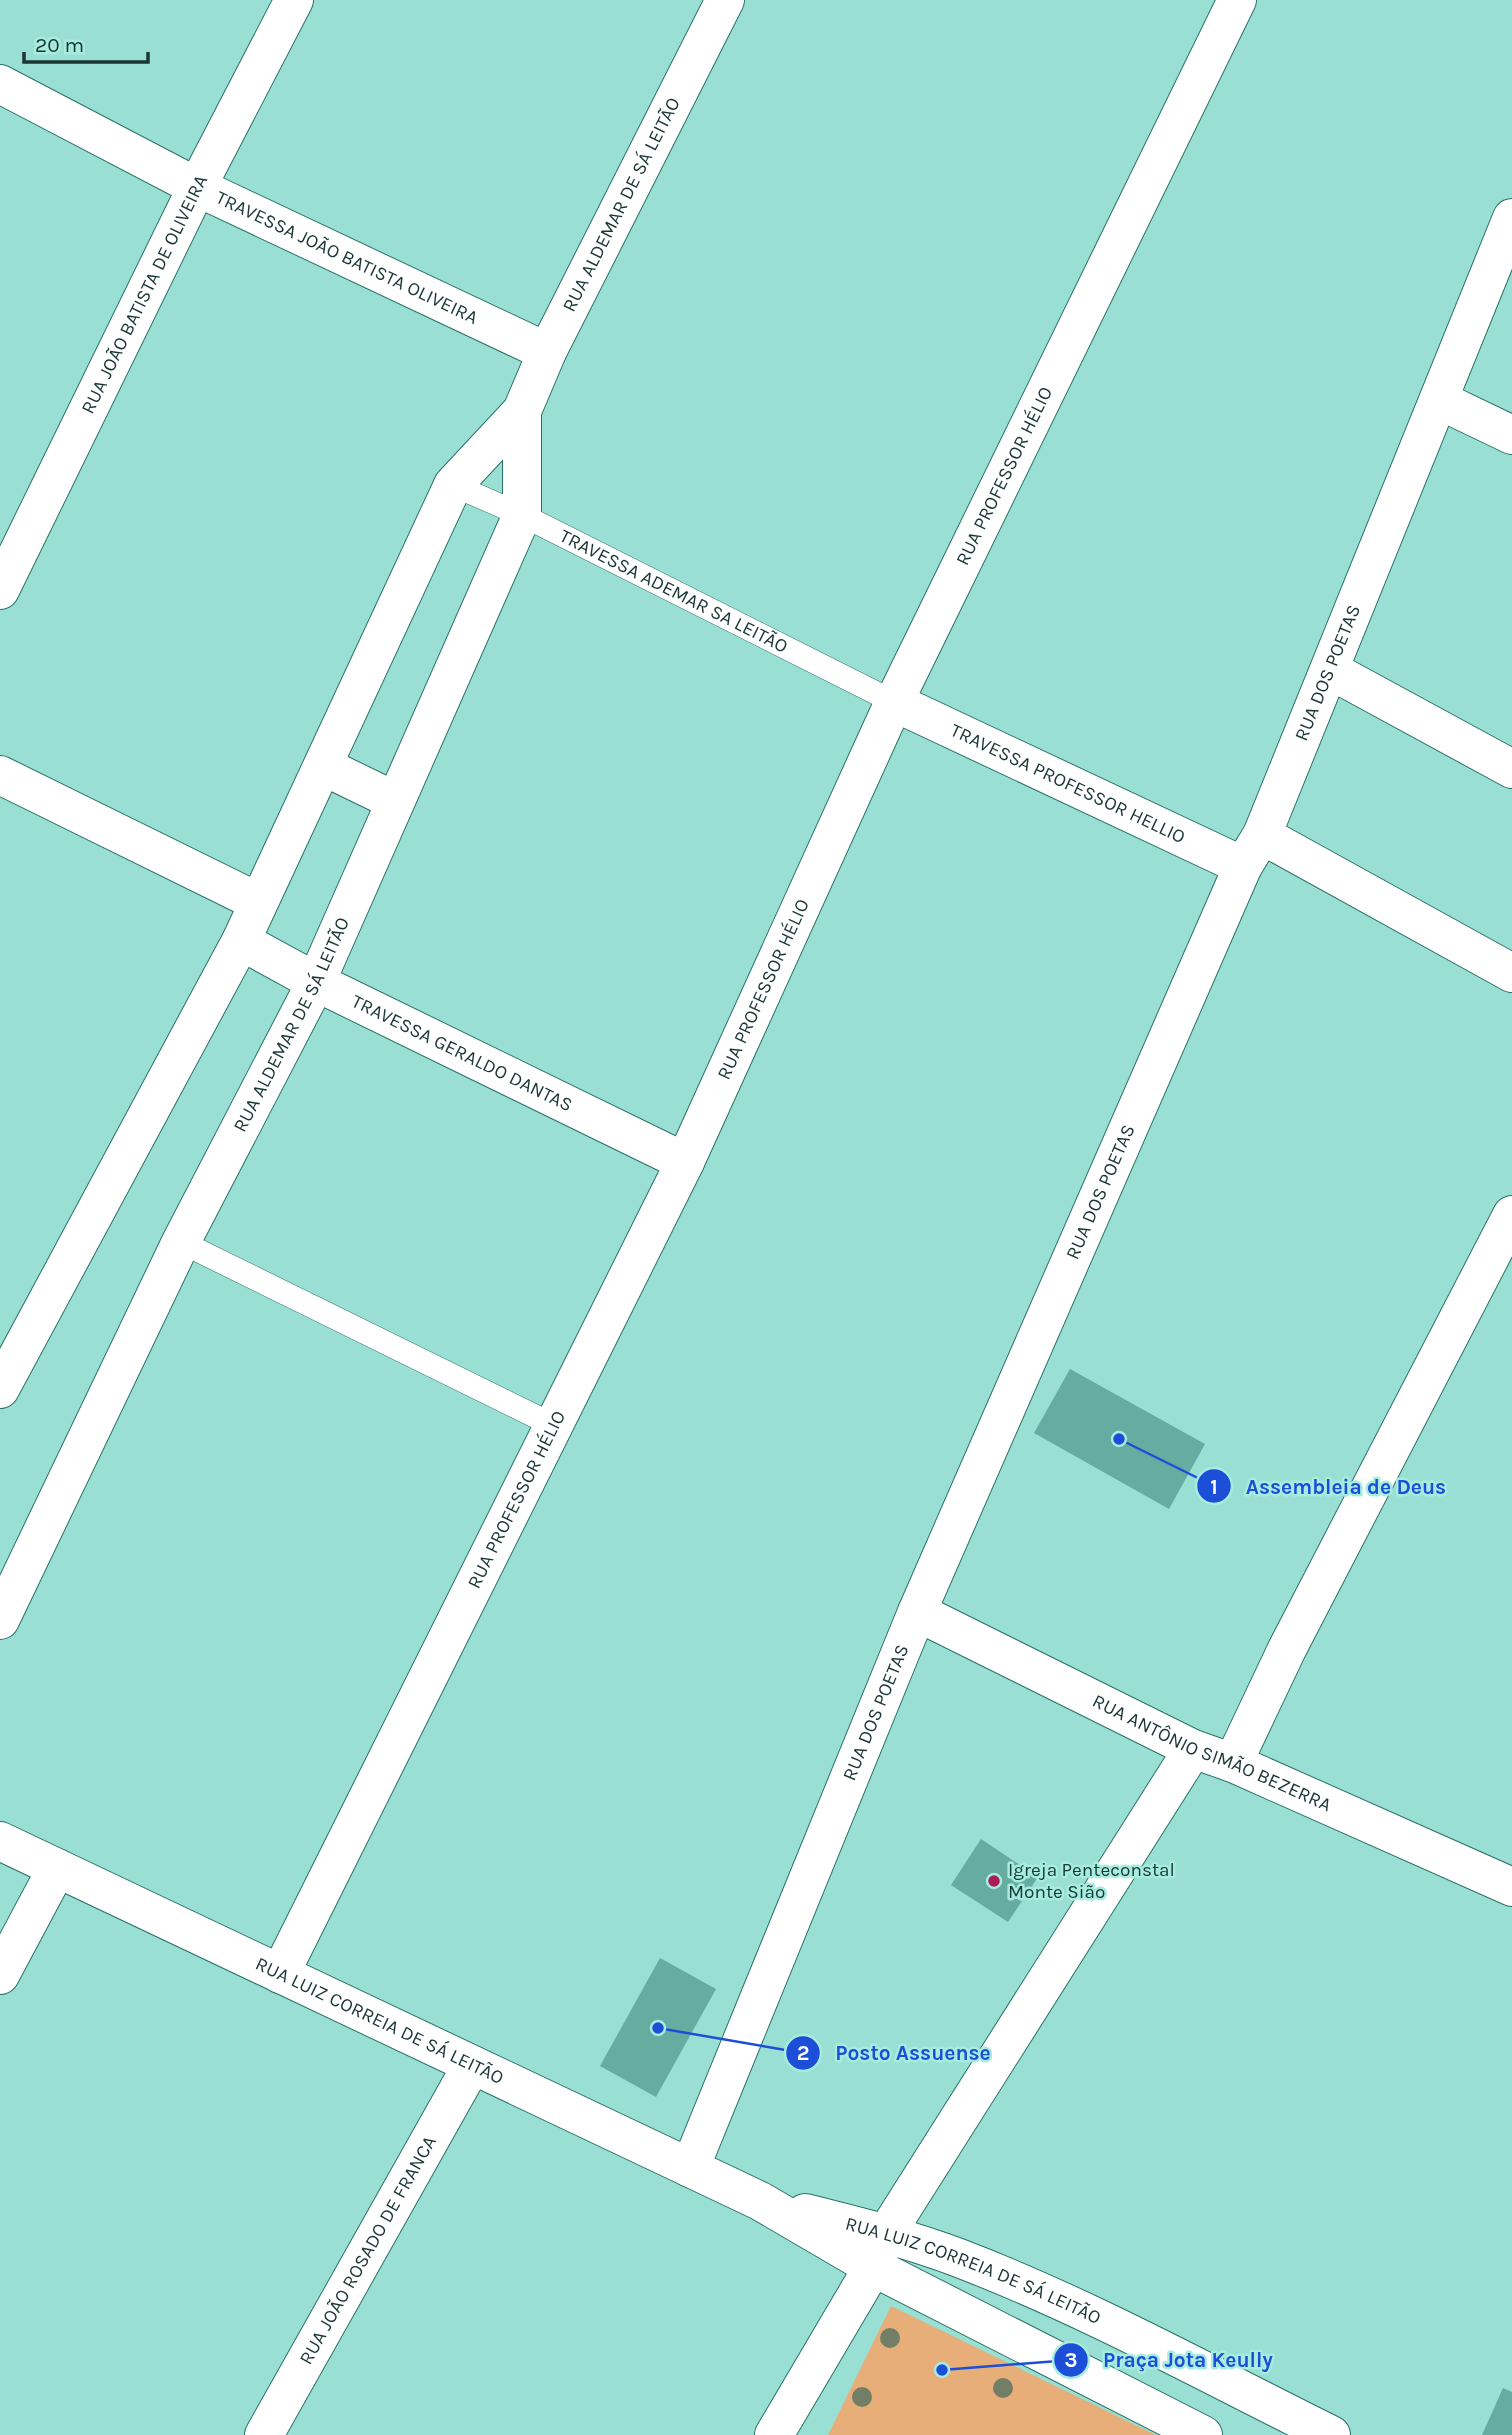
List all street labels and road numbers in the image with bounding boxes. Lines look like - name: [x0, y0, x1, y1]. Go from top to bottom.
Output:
- street label: RUA ALDEMAR DE SÁ LEITÃO: [558, 94, 685, 315]
- street label: RUA JOÃO BATISTA DE OLIVEIRA: [77, 171, 212, 417]
- street label: TRAVESSA JOÃO BATISTA OLIVEIRA: [212, 186, 482, 329]
- street label: RUA PROFESSOR HÉLIO: [951, 383, 1057, 569]
- street label: TRAVESSA ADEMAR SA LEITÃO: [556, 525, 791, 658]
- street label: RUA DOS POETAS: [1290, 602, 1365, 744]
- street label: TRAVESSA PROFESSOR HELLIO: [947, 719, 1189, 848]
- street label: RUA PROFESSOR HÉLIO: [713, 896, 814, 1083]
- street label: RUA ALDEMAR DE SÁ LEITÃO: [229, 914, 354, 1136]
- street label: TRAVESSA GERALDO DANTAS: [348, 990, 576, 1116]
- street label: RUA DOS POETAS: [1061, 1121, 1140, 1263]
- street label: RUA PROFESSOR HÉLIO: [463, 1407, 570, 1592]
- street label: RUA DOS POETAS: [838, 1641, 914, 1784]
- street label: RUA ANTÔNIO SIMÃO BEZERRA: [1089, 1690, 1335, 1816]
- street label: RUA LUIZ CORREIA DE SÁ LEITÃO: [252, 1953, 507, 2089]
- street label: RUA JOÃO ROSADO DE FRANCA: [295, 2132, 441, 2368]
- street label: RUA LUIZ CORREIA DE SÁ LEITÃO: [843, 2213, 1104, 2329]

